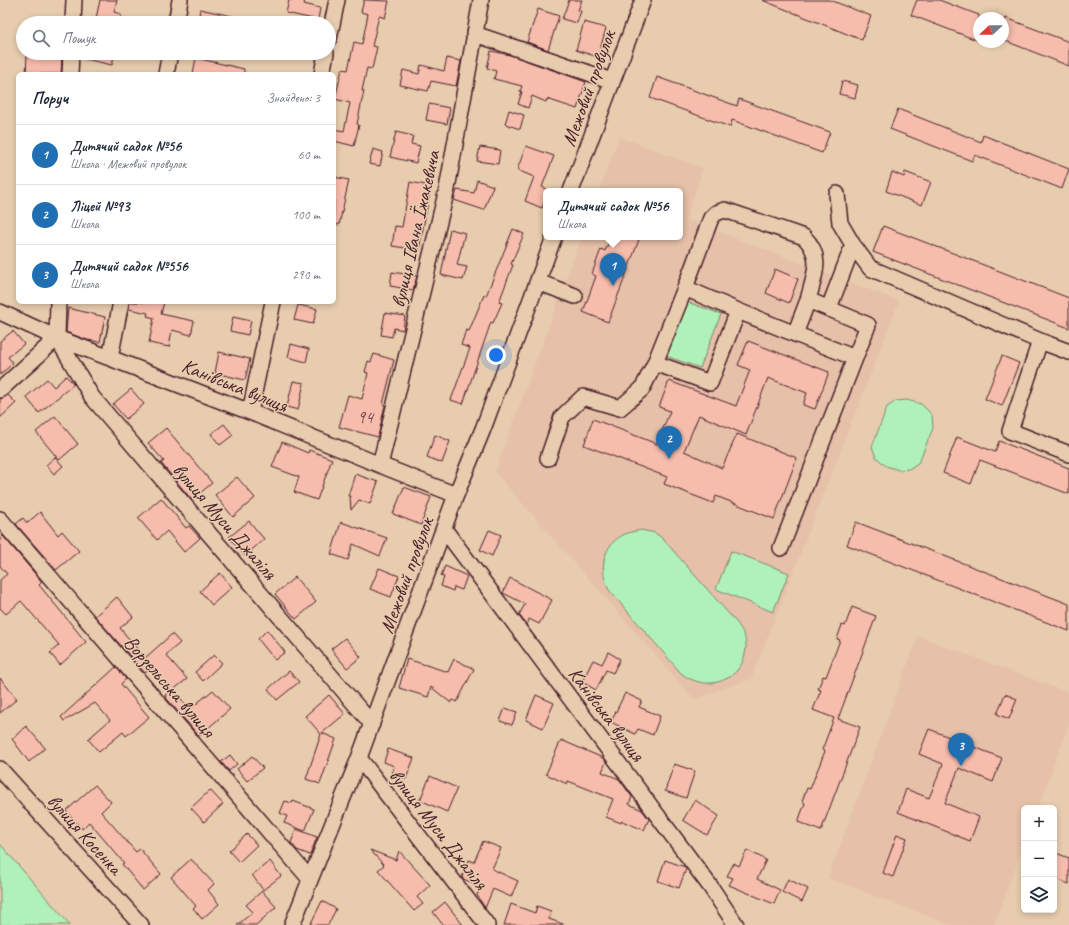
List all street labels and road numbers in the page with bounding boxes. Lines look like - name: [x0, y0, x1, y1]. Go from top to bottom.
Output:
- street label: Межовий провулок: [556, 25, 622, 149]
- street label: вулиця Івана Їжакевича: [385, 147, 446, 310]
- street label: Канівська вулиця: [178, 353, 292, 418]
- street label: вулиця Муси Джаліля: [167, 458, 283, 585]
- street label: Межовий провулок: [374, 512, 440, 636]
- street label: Ворзельська вулиця: [119, 630, 222, 744]
- street label: Канівська вулиця: [563, 662, 651, 767]
- street label: вулиця Муси Джаліля: [384, 764, 494, 895]
- street label: вулиця Косенка: [42, 789, 129, 881]

